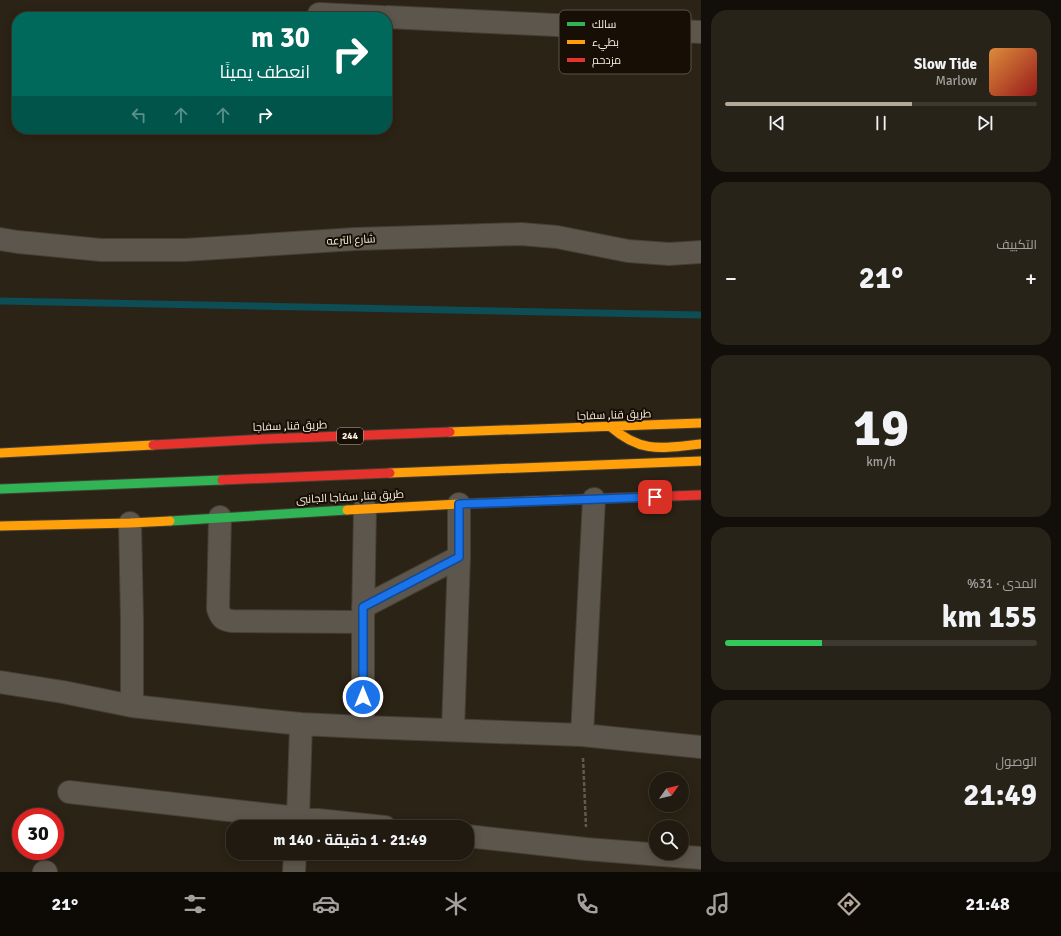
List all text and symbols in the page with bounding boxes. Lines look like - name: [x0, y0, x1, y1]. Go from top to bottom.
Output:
- legend: [559, 10, 691, 74]
- text: سالك: [592, 18, 616, 31]
- text: 30 m: [251, 21, 310, 55]
- icon: right: [324, 28, 376, 80]
- text: بطيء: [592, 36, 619, 51]
- text: مزدحم: [592, 54, 621, 68]
- text: Slow Tide: [914, 55, 977, 73]
- text: انعطف يمينًا: [220, 61, 310, 83]
- text: Marlow: [935, 73, 977, 89]
- icon: left: [128, 104, 150, 126]
- icon: ahead: [170, 104, 192, 126]
- icon: ahead: [212, 104, 234, 126]
- icon: right: [254, 104, 276, 126]
- icon: previous: [766, 112, 788, 134]
- icon: pause: [870, 112, 892, 134]
- icon: next: [974, 112, 996, 134]
- street label: شارع الترعه: [326, 232, 376, 249]
- text: التكييف: [996, 237, 1037, 253]
- text: 21°: [859, 260, 903, 297]
- text: −: [725, 265, 737, 292]
- text: +: [1025, 265, 1037, 292]
- text: 19: [853, 396, 909, 460]
- street label: طريق قنا, سفاجا: [576, 407, 652, 423]
- street label: طريق قنا, سفاجا: [252, 418, 328, 434]
- road number: 244: [337, 428, 363, 444]
- text: km/h: [866, 454, 896, 470]
- pin: [638, 480, 672, 514]
- icon: arrive: [644, 486, 666, 508]
- street label: طريق قنا, سفاجا الجانبى: [296, 488, 404, 506]
- text: المدى · 31%: [967, 576, 1037, 592]
- text: 155 km: [942, 599, 1037, 636]
- position arrow: [342, 676, 384, 718]
- text: الوصول: [996, 754, 1037, 770]
- north arrow: [649, 772, 689, 812]
- map controls: [649, 772, 689, 860]
- text: 21:49: [963, 777, 1037, 814]
- speed limit sign: 30: [12, 808, 64, 860]
- button: search: [649, 820, 689, 860]
- text: 21:49 · 1 دقيقة · 140 m: [273, 831, 427, 849]
- icon: filters: [181, 890, 209, 918]
- icon: car: [312, 890, 340, 918]
- icon: climate: [442, 890, 470, 918]
- icon: phone: [573, 890, 601, 918]
- icon: music: [704, 890, 732, 918]
- icon: directions: [835, 890, 863, 918]
- text: 21°: [51, 893, 78, 915]
- text: 21:48: [965, 893, 1010, 915]

